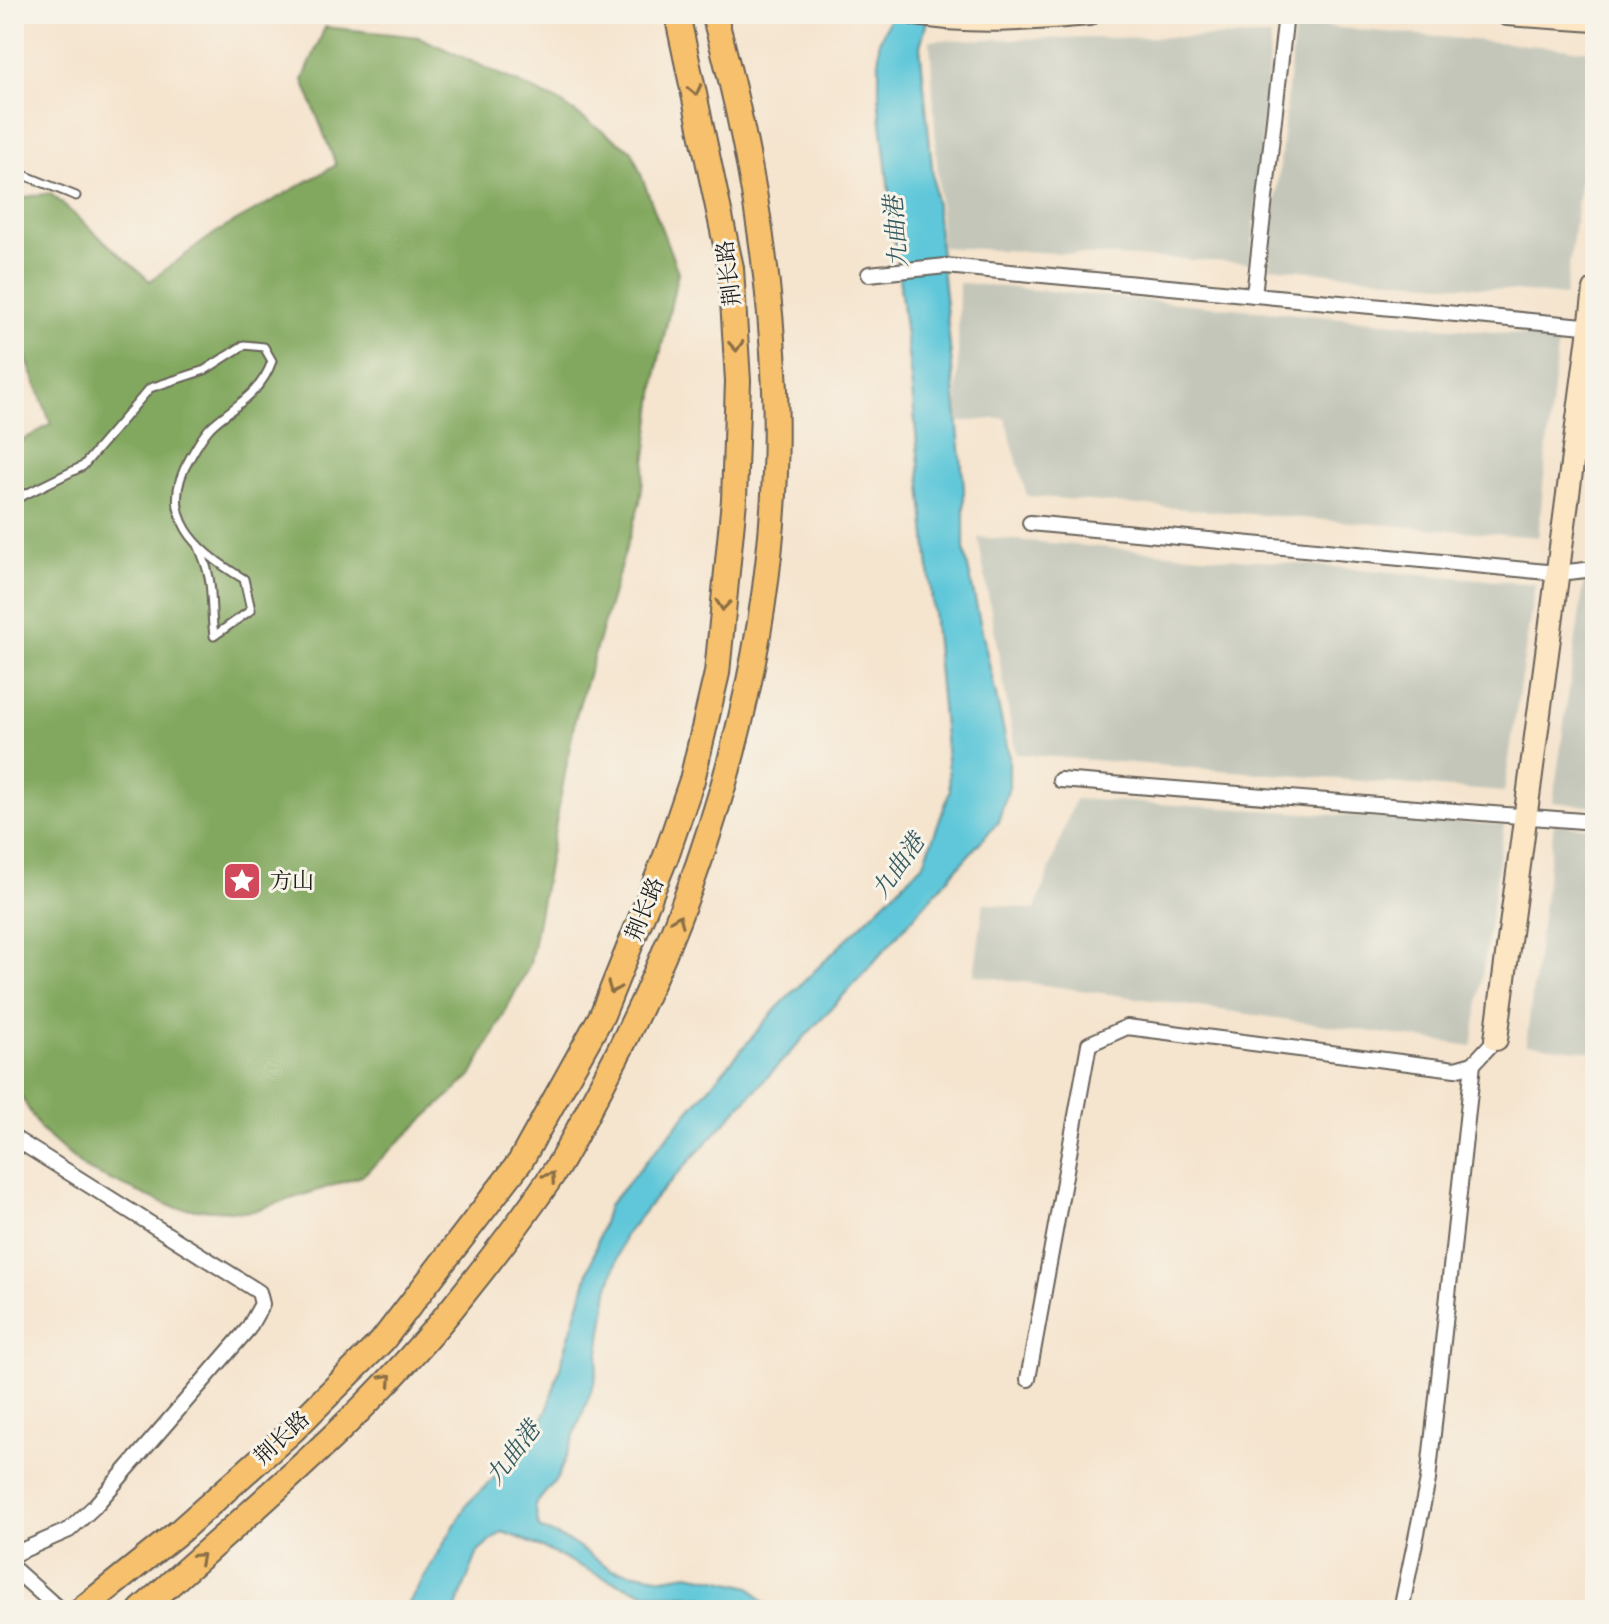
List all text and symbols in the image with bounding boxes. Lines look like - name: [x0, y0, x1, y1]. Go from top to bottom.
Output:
- one-way arrow: [686, 82, 703, 96]
- water label: 九曲港: [877, 192, 915, 269]
- street label: 荆长路: [710, 238, 748, 308]
- one-way arrow: [727, 340, 744, 353]
- one-way arrow: [715, 599, 732, 612]
- water label: 九曲港: [864, 825, 933, 905]
- place icon: 方山: [221, 860, 263, 902]
- place label: 方山: [270, 866, 314, 896]
- street label: 荆长路: [619, 873, 671, 945]
- one-way arrow: [668, 914, 685, 928]
- one-way arrow: [607, 980, 623, 994]
- one-way arrow: [540, 1171, 555, 1185]
- one-way arrow: [378, 1374, 392, 1388]
- street label: 荆长路: [248, 1405, 316, 1471]
- water label: 九曲港: [479, 1412, 549, 1491]
- one-way arrow: [189, 1553, 204, 1568]

